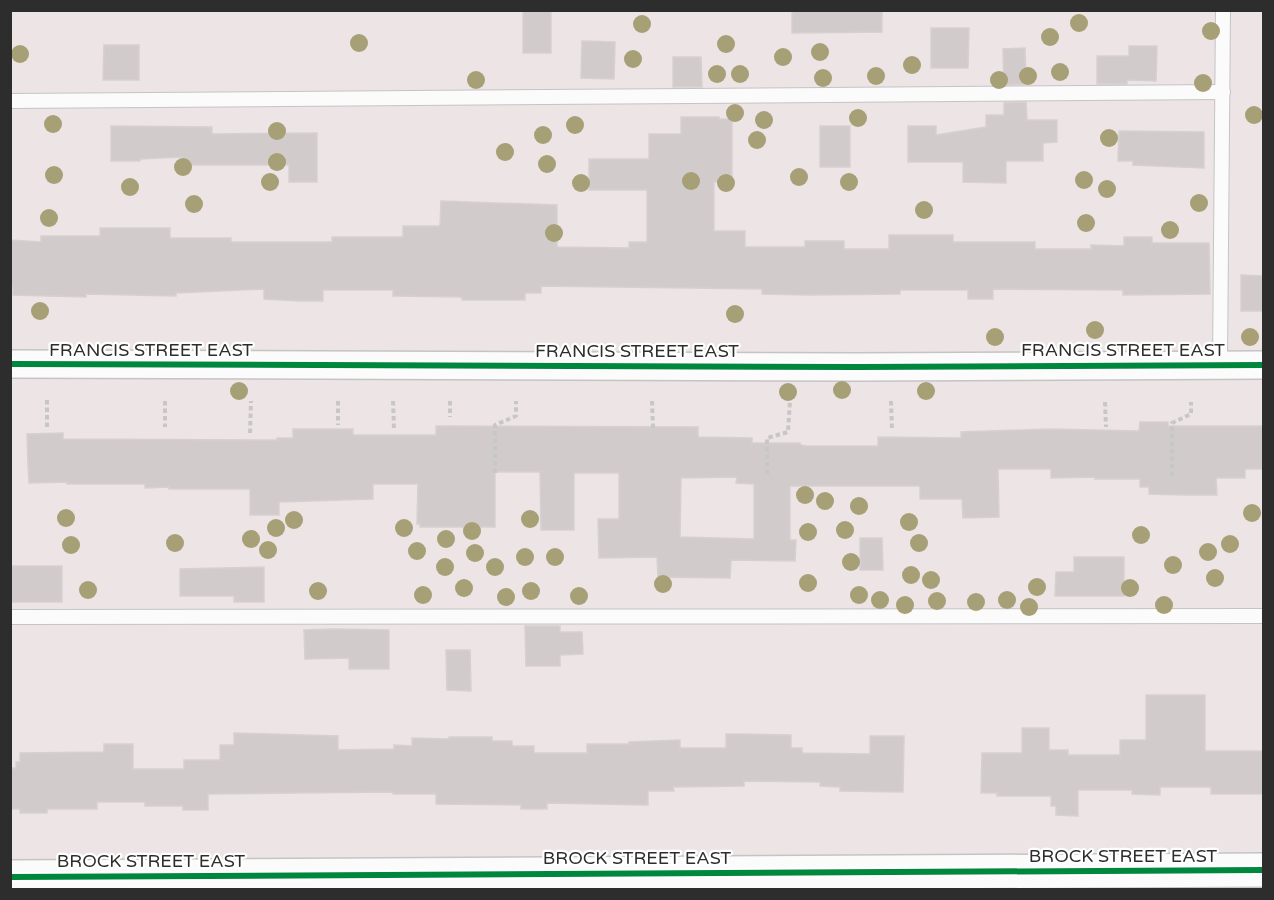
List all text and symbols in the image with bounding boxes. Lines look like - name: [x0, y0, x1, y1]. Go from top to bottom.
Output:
- street label: FRANCIS STREET EAST: [49, 339, 253, 361]
- street label: FRANCIS STREET EAST: [1021, 339, 1225, 361]
- street label: FRANCIS STREET EAST: [535, 340, 739, 362]
- street label: BROCK STREET EAST: [1029, 845, 1217, 867]
- street label: BROCK STREET EAST: [543, 847, 731, 869]
- street label: BROCK STREET EAST: [57, 850, 245, 872]

